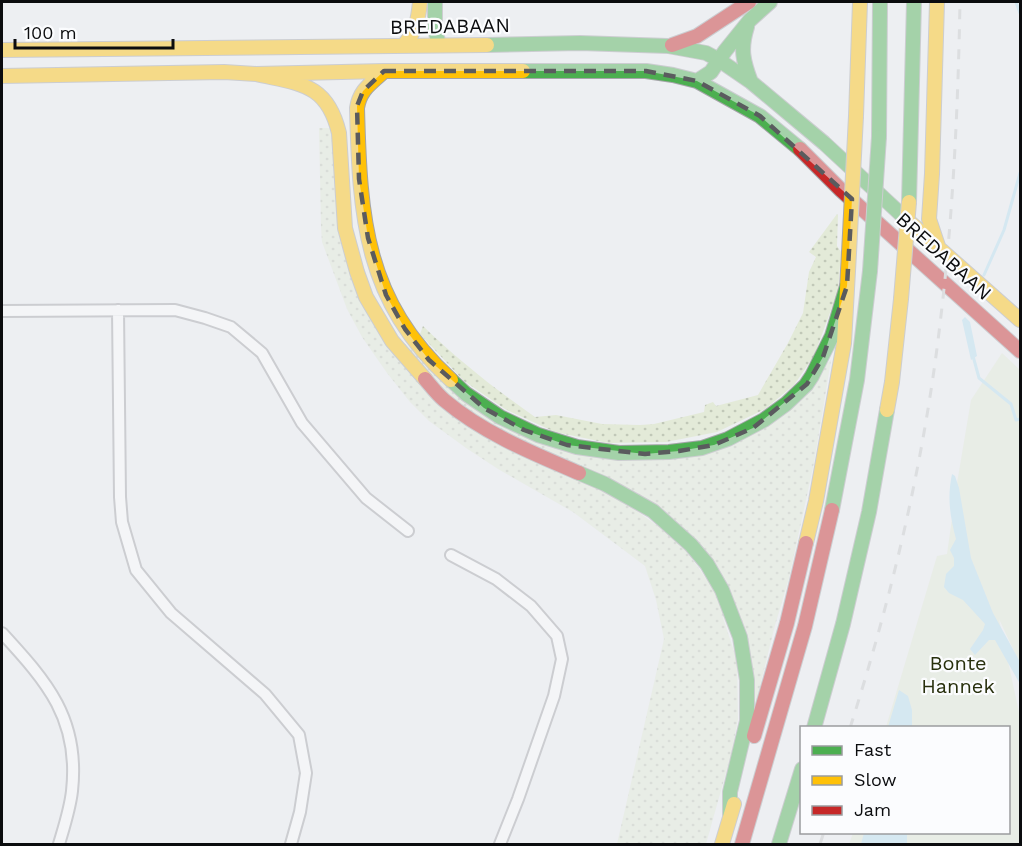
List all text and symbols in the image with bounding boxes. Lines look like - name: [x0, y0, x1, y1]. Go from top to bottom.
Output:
- scale bar: [15, 12, 172, 50]
- street label: BREDABAAN: [390, 13, 510, 39]
- text: 100 m: [24, 22, 77, 43]
- street label: BREDABAAN: [891, 207, 997, 305]
- park label: Bonte Hannek: [921, 651, 995, 698]
- legend: [800, 726, 1010, 834]
- text: Fast: [854, 739, 892, 760]
- text: Slow: [854, 769, 897, 790]
- text: Jam: [854, 799, 891, 820]

